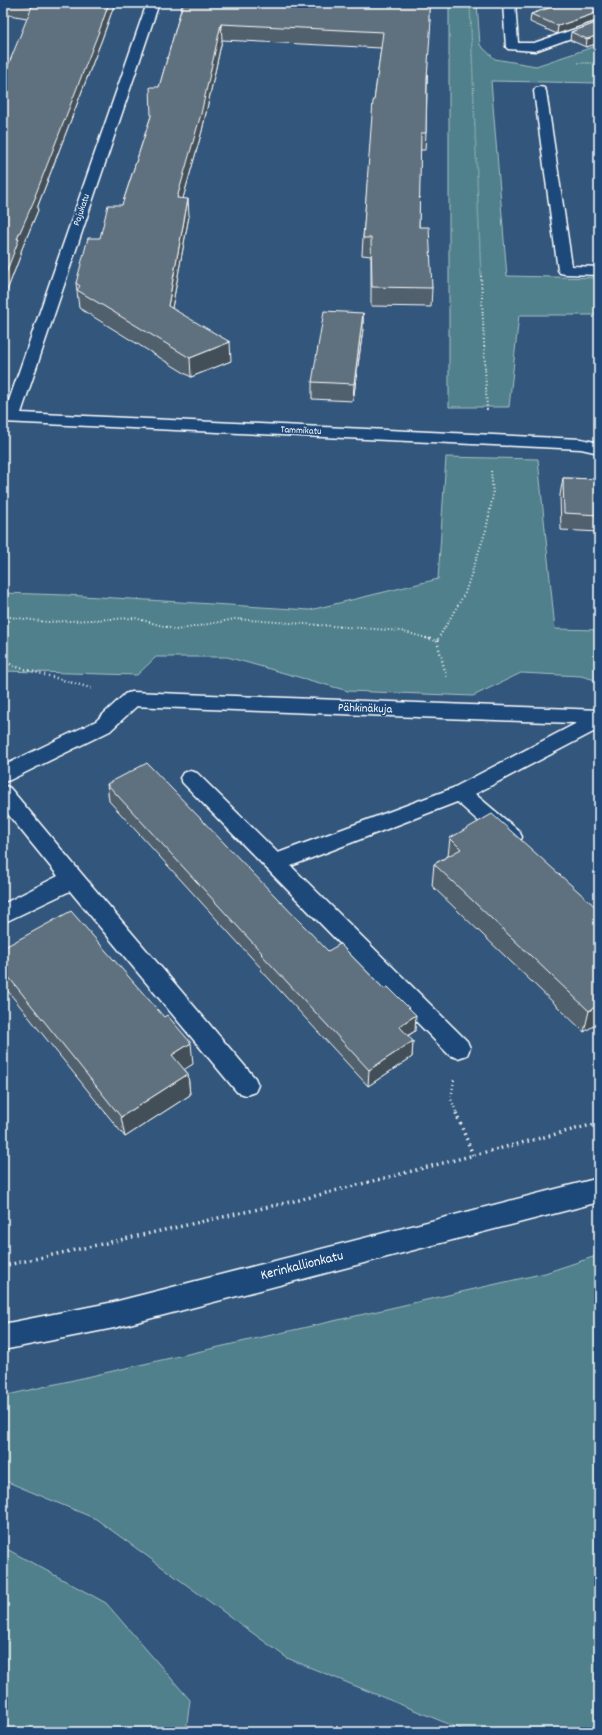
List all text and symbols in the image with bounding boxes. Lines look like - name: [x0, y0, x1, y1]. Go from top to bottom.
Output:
- street label: Pajukatu: [70, 192, 94, 228]
- street label: Tammikatu: [280, 423, 322, 439]
- street label: Pähkinäkuja: [337, 700, 393, 718]
- street label: Kerinkallionkatu: [259, 1246, 345, 1286]

